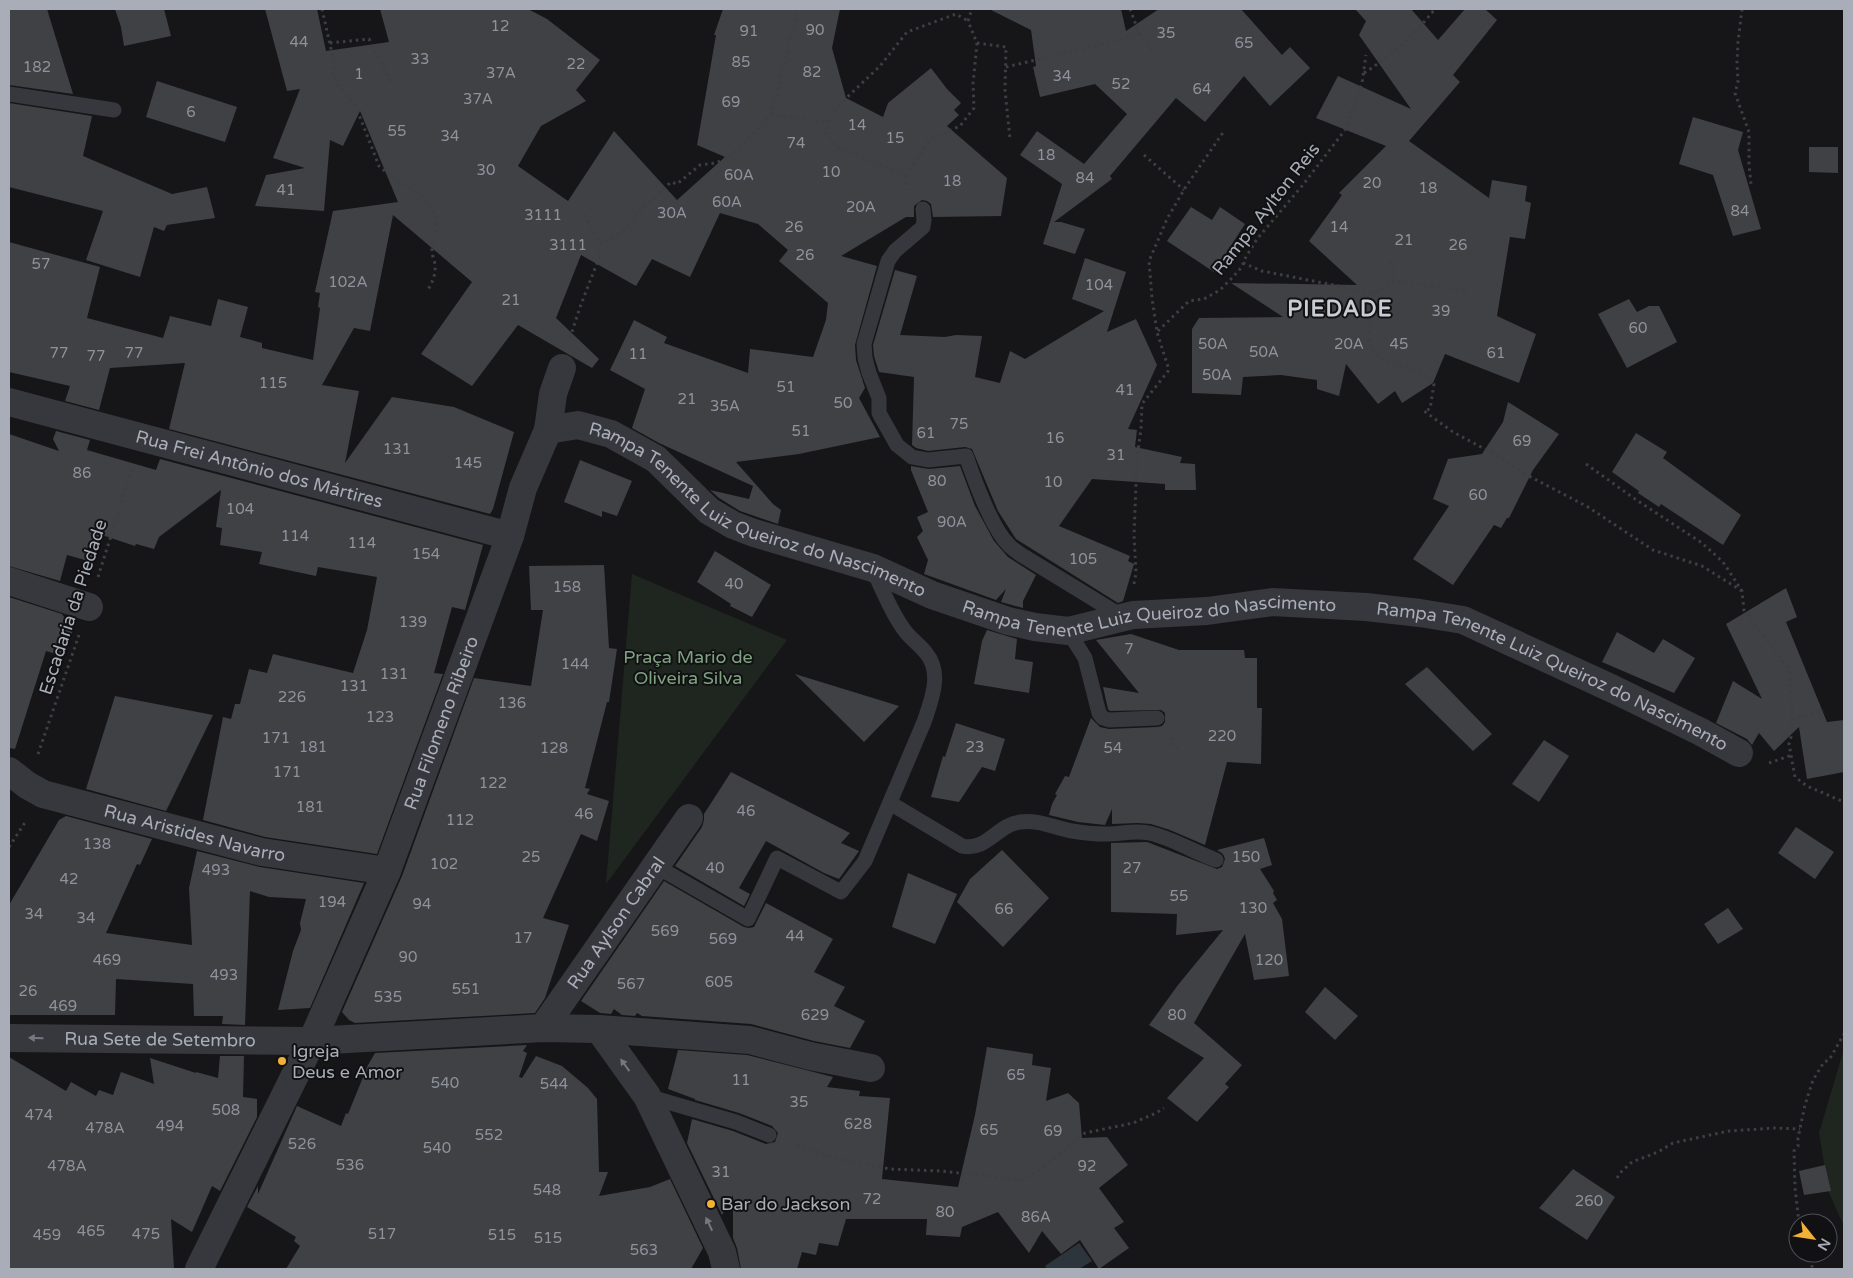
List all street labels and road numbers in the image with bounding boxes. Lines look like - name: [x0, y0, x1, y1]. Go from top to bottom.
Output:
- street label: Rampa Aylton Reis: [1207, 138, 1325, 280]
- street label: Rampa Tenente Luiz Queiroz do Nascimento: [586, 417, 930, 602]
- street label: Rua Frei Antônio dos Mártires: [133, 425, 385, 512]
- street label: Escadaria da Piedade: [34, 516, 112, 698]
- street label: Rampa Tenente Luiz Queiroz do Nascimento: [959, 590, 1337, 642]
- street label: Rampa Tenente Luiz Queiroz do Nascimento: [1375, 597, 1732, 756]
- street label: Rua Filomeno Ribeiro: [399, 633, 483, 813]
- street label: Rua Aristides Navarro: [102, 800, 287, 866]
- street label: Rua Aylson Cabral: [562, 852, 670, 993]
- street label: Rua Sete de Setembro: [64, 1028, 256, 1051]

